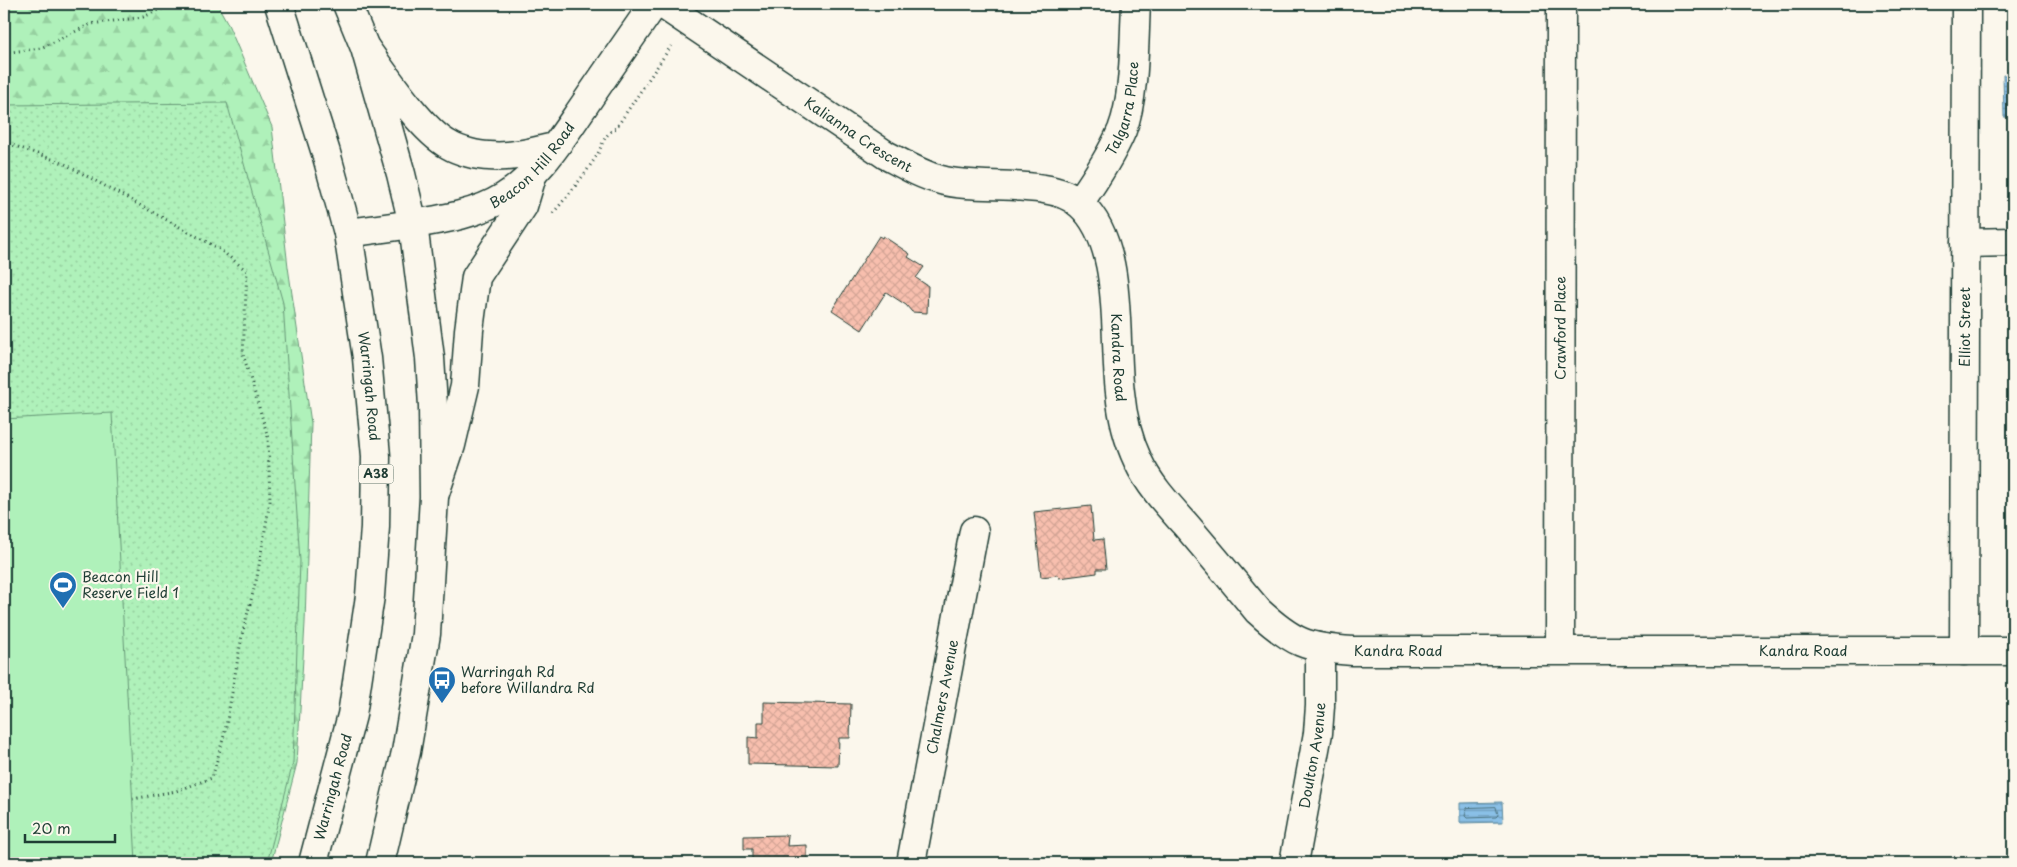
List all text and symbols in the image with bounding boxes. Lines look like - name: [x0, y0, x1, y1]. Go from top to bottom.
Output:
- street label: Talgarra Place: [1100, 61, 1144, 159]
- street label: Kalianna Crescent: [800, 92, 916, 177]
- street label: Beacon Hill Road: [486, 118, 580, 213]
- street label: Crawford Place: [1549, 276, 1571, 380]
- street label: Elliot Street: [1954, 287, 1975, 367]
- street label: Kandra Road: [1106, 313, 1132, 403]
- street label: Warringah Road: [353, 330, 386, 442]
- road number: A38: [358, 464, 394, 484]
- place label: Beacon Hill Reserve Field 1: [82, 566, 179, 603]
- sports icon: Beacon Hill Reserve Field 1: [48, 570, 78, 609]
- street label: Chalmers Avenue: [921, 637, 963, 756]
- street label: Kandra Road: [1354, 640, 1443, 661]
- street label: Kandra Road: [1759, 640, 1848, 661]
- place label: Warringah Rd before Willandra Rd: [461, 661, 595, 698]
- bus stop icon: Warringah Rd before Willandra Rd: [427, 665, 457, 704]
- street label: Doulton Avenue: [1293, 701, 1330, 810]
- street label: Warringah Road: [308, 731, 357, 843]
- scale bar: [25, 812, 115, 844]
- text: 20 m: [32, 816, 71, 839]

